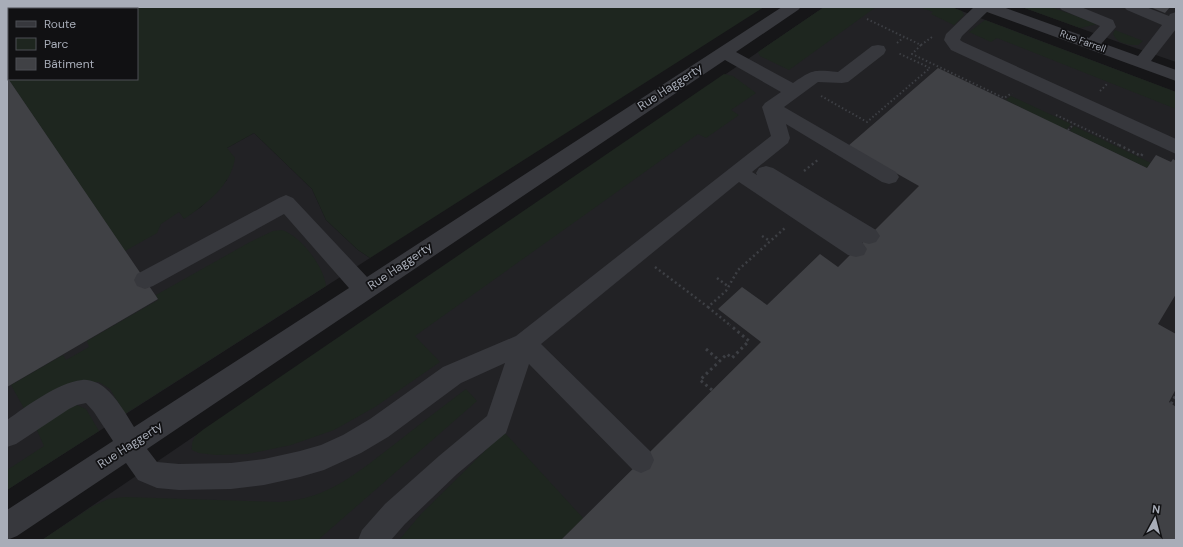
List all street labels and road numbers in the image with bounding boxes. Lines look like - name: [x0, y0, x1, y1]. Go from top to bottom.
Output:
- street label: Rue Farrell: [1058, 27, 1108, 55]
- street label: Rue Haggerty: [634, 60, 706, 114]
- street label: Rue Haggerty: [365, 238, 436, 293]
- street label: Rue Haggerty: [94, 418, 166, 472]

